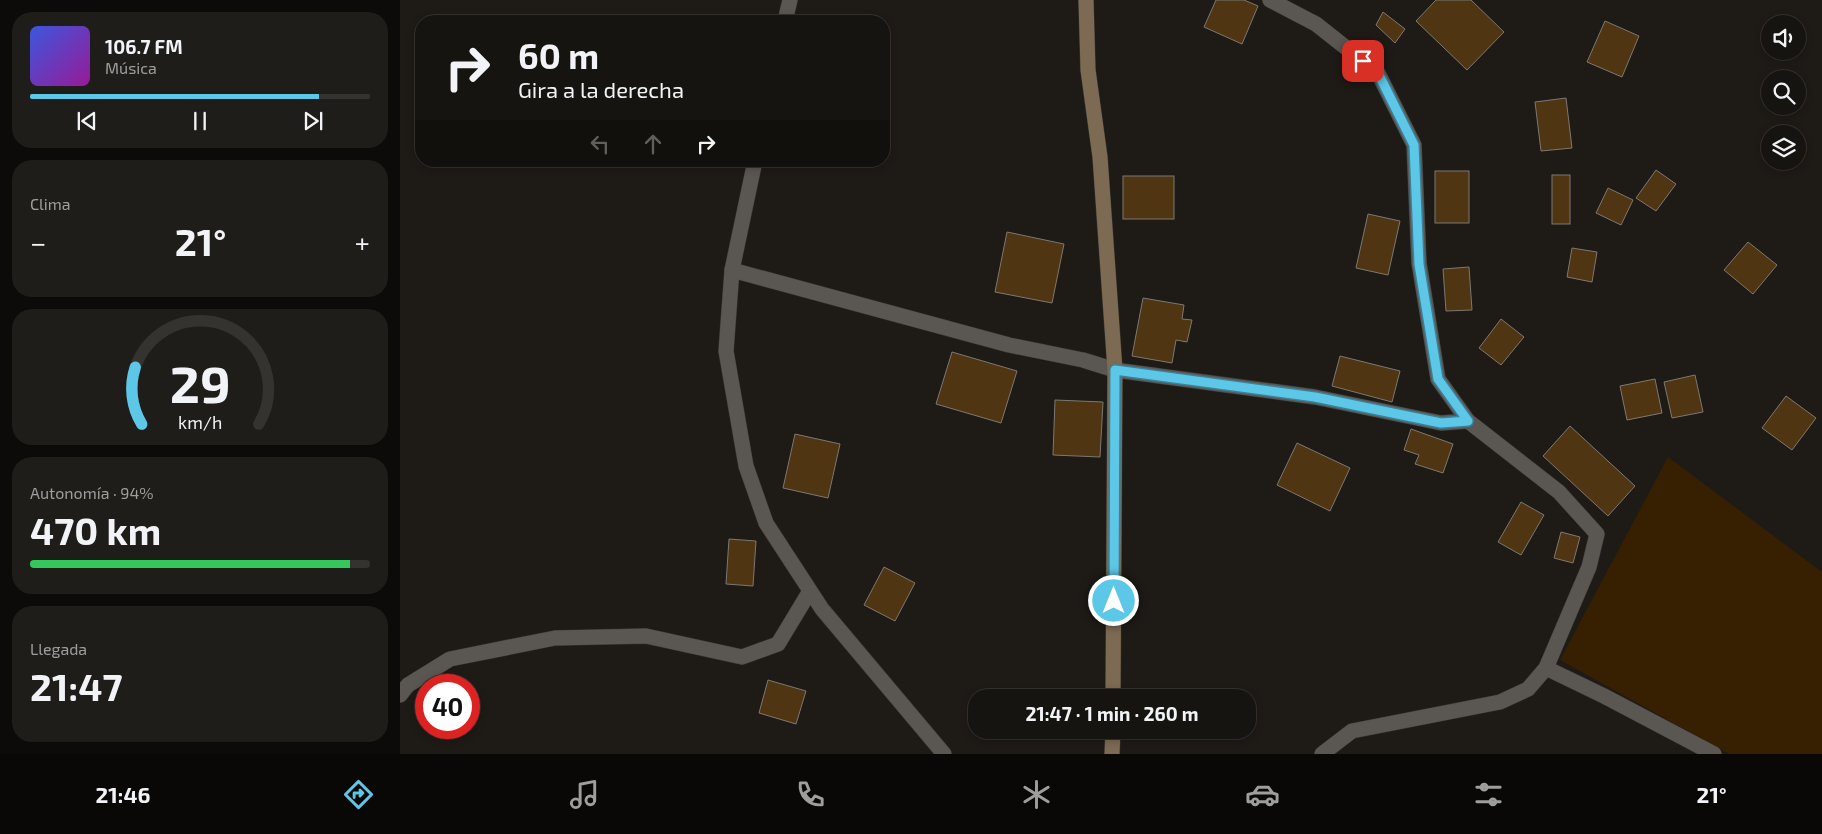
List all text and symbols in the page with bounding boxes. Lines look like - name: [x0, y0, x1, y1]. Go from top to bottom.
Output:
- map controls: [1761, 15, 1806, 170]
- button: sound: [1761, 15, 1806, 60]
- text: 60 m: [518, 34, 599, 76]
- text: 106.7 FM: [105, 35, 183, 58]
- icon: right: [435, 35, 500, 100]
- pin: [1342, 40, 1384, 82]
- icon: arrive: [1349, 47, 1377, 75]
- text: Música: [105, 58, 157, 77]
- button: search: [1761, 70, 1806, 115]
- text: Gira a la derecha: [518, 76, 684, 102]
- icon: previous: [73, 107, 101, 135]
- icon: pause: [186, 107, 214, 135]
- icon: next: [299, 107, 327, 135]
- button: layers: [1761, 125, 1806, 170]
- icon: left: [586, 130, 614, 158]
- icon: ahead: [639, 130, 667, 158]
- icon: right: [692, 130, 720, 158]
- text: Clima: [30, 194, 71, 213]
- text: 21°: [175, 218, 226, 264]
- text: −: [30, 225, 46, 259]
- text: +: [355, 225, 370, 259]
- text: 29: [170, 351, 230, 413]
- text: km/h: [178, 411, 222, 433]
- text: Autonomía · 94%: [30, 483, 154, 502]
- text: 470 km: [30, 507, 161, 553]
- position arrow: [1087, 574, 1139, 626]
- text: Llegada: [30, 639, 87, 658]
- text: 21:47: [30, 663, 123, 709]
- speed limit sign: 40: [415, 674, 480, 739]
- text: 21:47 · 1 min · 260 m: [1025, 702, 1199, 725]
- icon: directions: [341, 777, 376, 812]
- icon: music: [567, 777, 602, 812]
- icon: phone: [793, 777, 828, 812]
- icon: climate: [1019, 777, 1054, 812]
- icon: car: [1245, 777, 1280, 812]
- icon: filters: [1471, 777, 1506, 812]
- text: 21:46: [95, 781, 150, 807]
- text: 21°: [1697, 781, 1726, 807]

